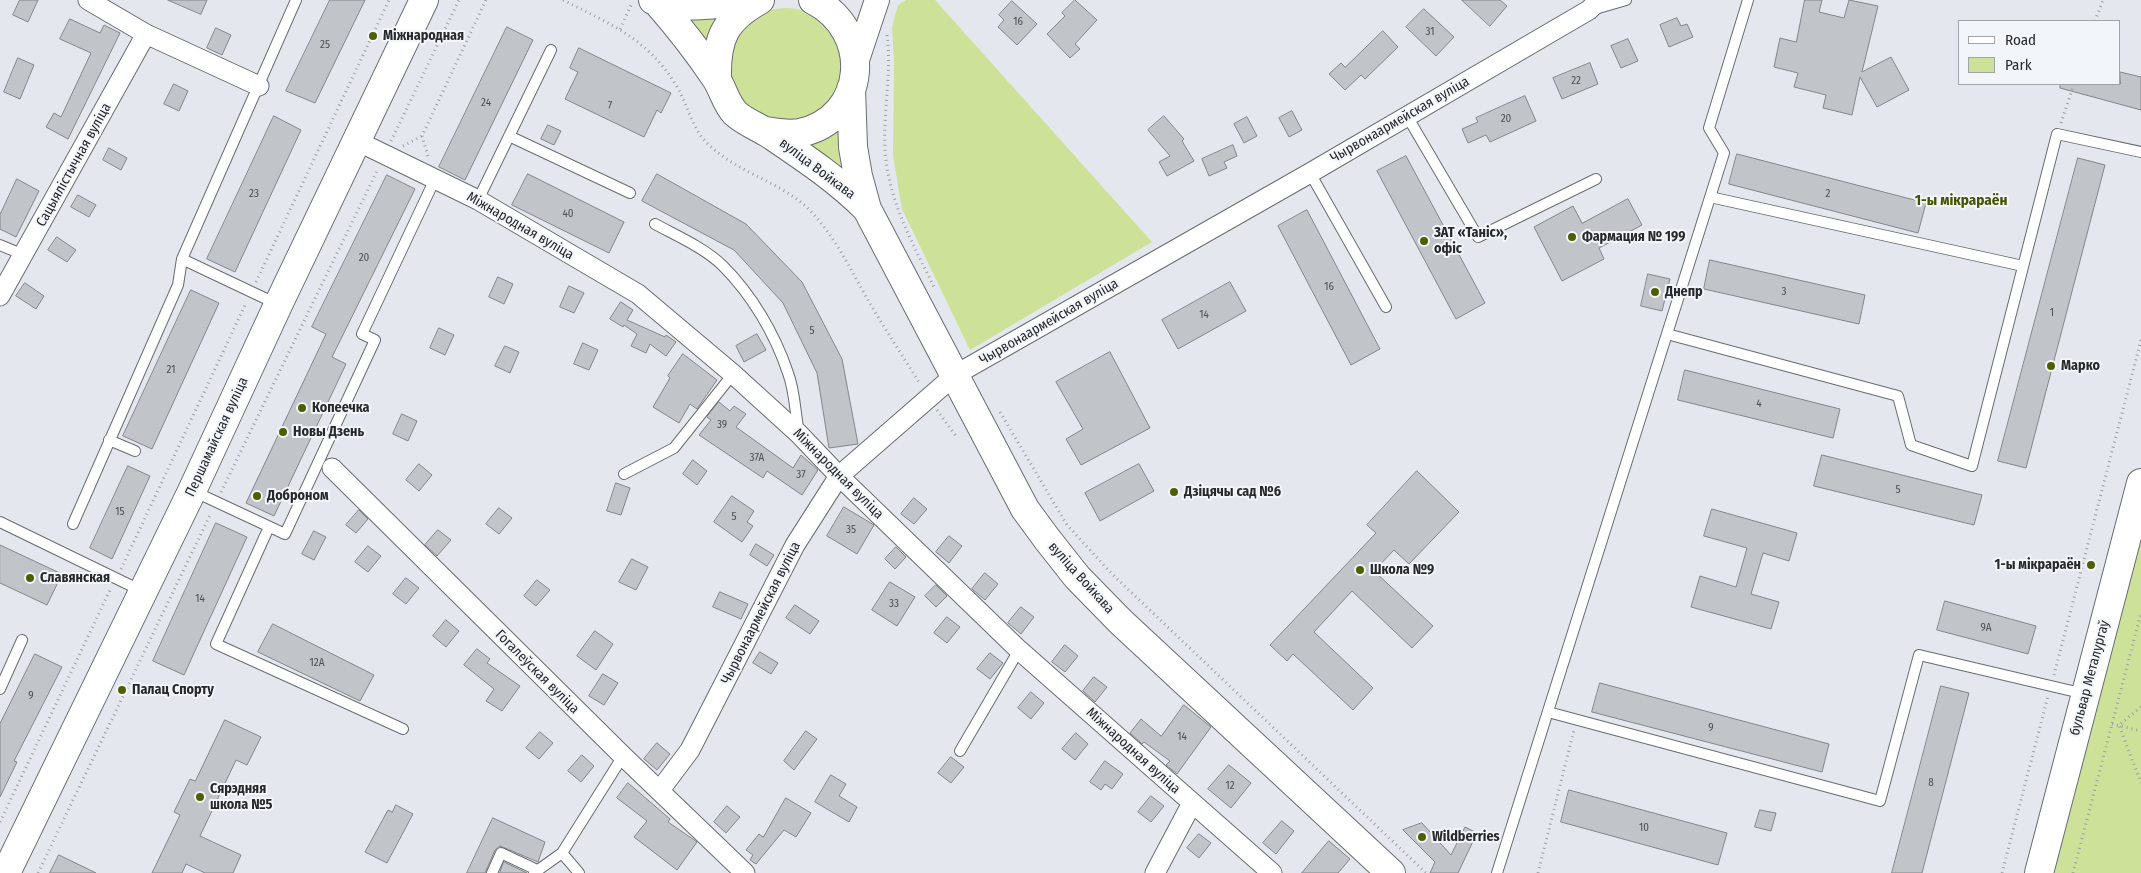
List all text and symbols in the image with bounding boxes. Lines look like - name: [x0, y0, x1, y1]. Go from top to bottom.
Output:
- house number: 16: [1013, 15, 1023, 29]
- legend: [1958, 20, 2121, 85]
- house number: 31: [1426, 25, 1434, 39]
- place label: Міжнародная: [383, 28, 464, 44]
- marker: Міжнародная: [367, 30, 379, 42]
- text: Road: [2005, 31, 2036, 49]
- house number: 25: [320, 38, 330, 52]
- text: Park: [2005, 56, 2032, 74]
- street label: Чырвонаармейская вуліца: [1328, 73, 1472, 167]
- house number: 22: [1571, 74, 1581, 88]
- house number: 24: [481, 96, 491, 110]
- house number: 7: [608, 99, 612, 113]
- street label: Сацыялістычная вуліца: [33, 100, 115, 230]
- house number: 20: [1501, 112, 1511, 126]
- street label: вуліца Войкава: [776, 135, 858, 203]
- house number: 23: [249, 187, 259, 201]
- house number: 2: [1826, 187, 1830, 201]
- street label: Міжнародная вуліца: [463, 188, 577, 264]
- district label: 1-ы мікрараён: [1915, 192, 2007, 210]
- house number: 40: [562, 207, 574, 221]
- place label: ЗАТ «Таніс», офіс: [1434, 225, 1507, 258]
- place label: Фармация № 199: [1582, 229, 1685, 245]
- marker: Фармация № 199: [1566, 231, 1578, 243]
- marker: ЗАТ «Таніс», офіс: [1418, 235, 1430, 247]
- house number: 20: [359, 251, 369, 265]
- street label: Чырвонаармейская вуліца: [977, 275, 1121, 369]
- house number: 16: [1324, 280, 1334, 294]
- place label: Днепр: [1665, 284, 1703, 300]
- house number: 3: [1782, 285, 1786, 299]
- marker: Днепр: [1649, 286, 1661, 298]
- house number: 1: [2050, 306, 2054, 320]
- house number: 14: [1199, 308, 1209, 322]
- house number: 5: [809, 324, 815, 338]
- place label: Марко: [2061, 358, 2100, 374]
- marker: Марко: [2045, 360, 2057, 372]
- house number: 21: [167, 363, 175, 377]
- street label: Першамайская вуліца: [182, 375, 252, 499]
- house number: 4: [1756, 397, 1762, 411]
- place label: Копеечка: [312, 400, 370, 416]
- marker: Копеечка: [296, 402, 308, 414]
- house number: 39: [717, 418, 727, 432]
- place label: Новы Дзень: [293, 424, 364, 440]
- street label: Міжнародная вуліца: [789, 425, 887, 523]
- marker: Новы Дзень: [277, 426, 289, 438]
- house number: 37А: [750, 451, 764, 465]
- house number: 37: [796, 468, 806, 482]
- house number: 5: [1895, 483, 1901, 497]
- place label: Дзіцячы сад №6: [1184, 484, 1281, 500]
- marker: Дзіцячы сад №6: [1168, 486, 1180, 498]
- place label: Доброном: [267, 488, 329, 504]
- marker: Доброном: [251, 490, 263, 502]
- house number: 15: [115, 505, 125, 519]
- house number: 5: [731, 510, 737, 524]
- house number: 35: [846, 523, 856, 537]
- street label: Чырвонаармейская вуліца: [718, 539, 804, 687]
- street label: вуліца Войкава: [1044, 539, 1118, 617]
- place label: 1-ы мікрараён: [1994, 557, 2081, 573]
- marker: 1-ы мікрараён: [2085, 559, 2097, 571]
- place label: Школа №9: [1370, 562, 1434, 578]
- marker: Школа №9: [1354, 564, 1366, 576]
- place label: Славянская: [40, 570, 110, 586]
- marker: Славянская: [24, 572, 36, 584]
- house number: 14: [195, 592, 205, 606]
- house number: 33: [889, 597, 899, 611]
- street label: бульвар Металургаў: [2067, 618, 2113, 738]
- house number: 9А: [1980, 621, 1992, 635]
- street label: Гогалеўская вуліца: [492, 627, 582, 717]
- house number: 12А: [310, 656, 324, 670]
- place label: Палац Спорту: [132, 682, 214, 698]
- marker: Палац Спорту: [116, 684, 128, 696]
- house number: 9: [28, 689, 34, 703]
- street label: Міжнародная вуліца: [1082, 704, 1184, 798]
- house number: 9: [1708, 721, 1714, 735]
- house number: 14: [1177, 730, 1187, 744]
- house number: 8: [1928, 776, 1934, 790]
- house number: 12: [1225, 779, 1235, 793]
- place label: Сярэдняя школа №5: [210, 781, 272, 814]
- marker: Сярэдняя школа №5: [194, 791, 206, 803]
- house number: 10: [1639, 821, 1649, 835]
- place label: Wildberries: [1432, 829, 1500, 845]
- marker: Wildberries: [1416, 831, 1428, 843]

